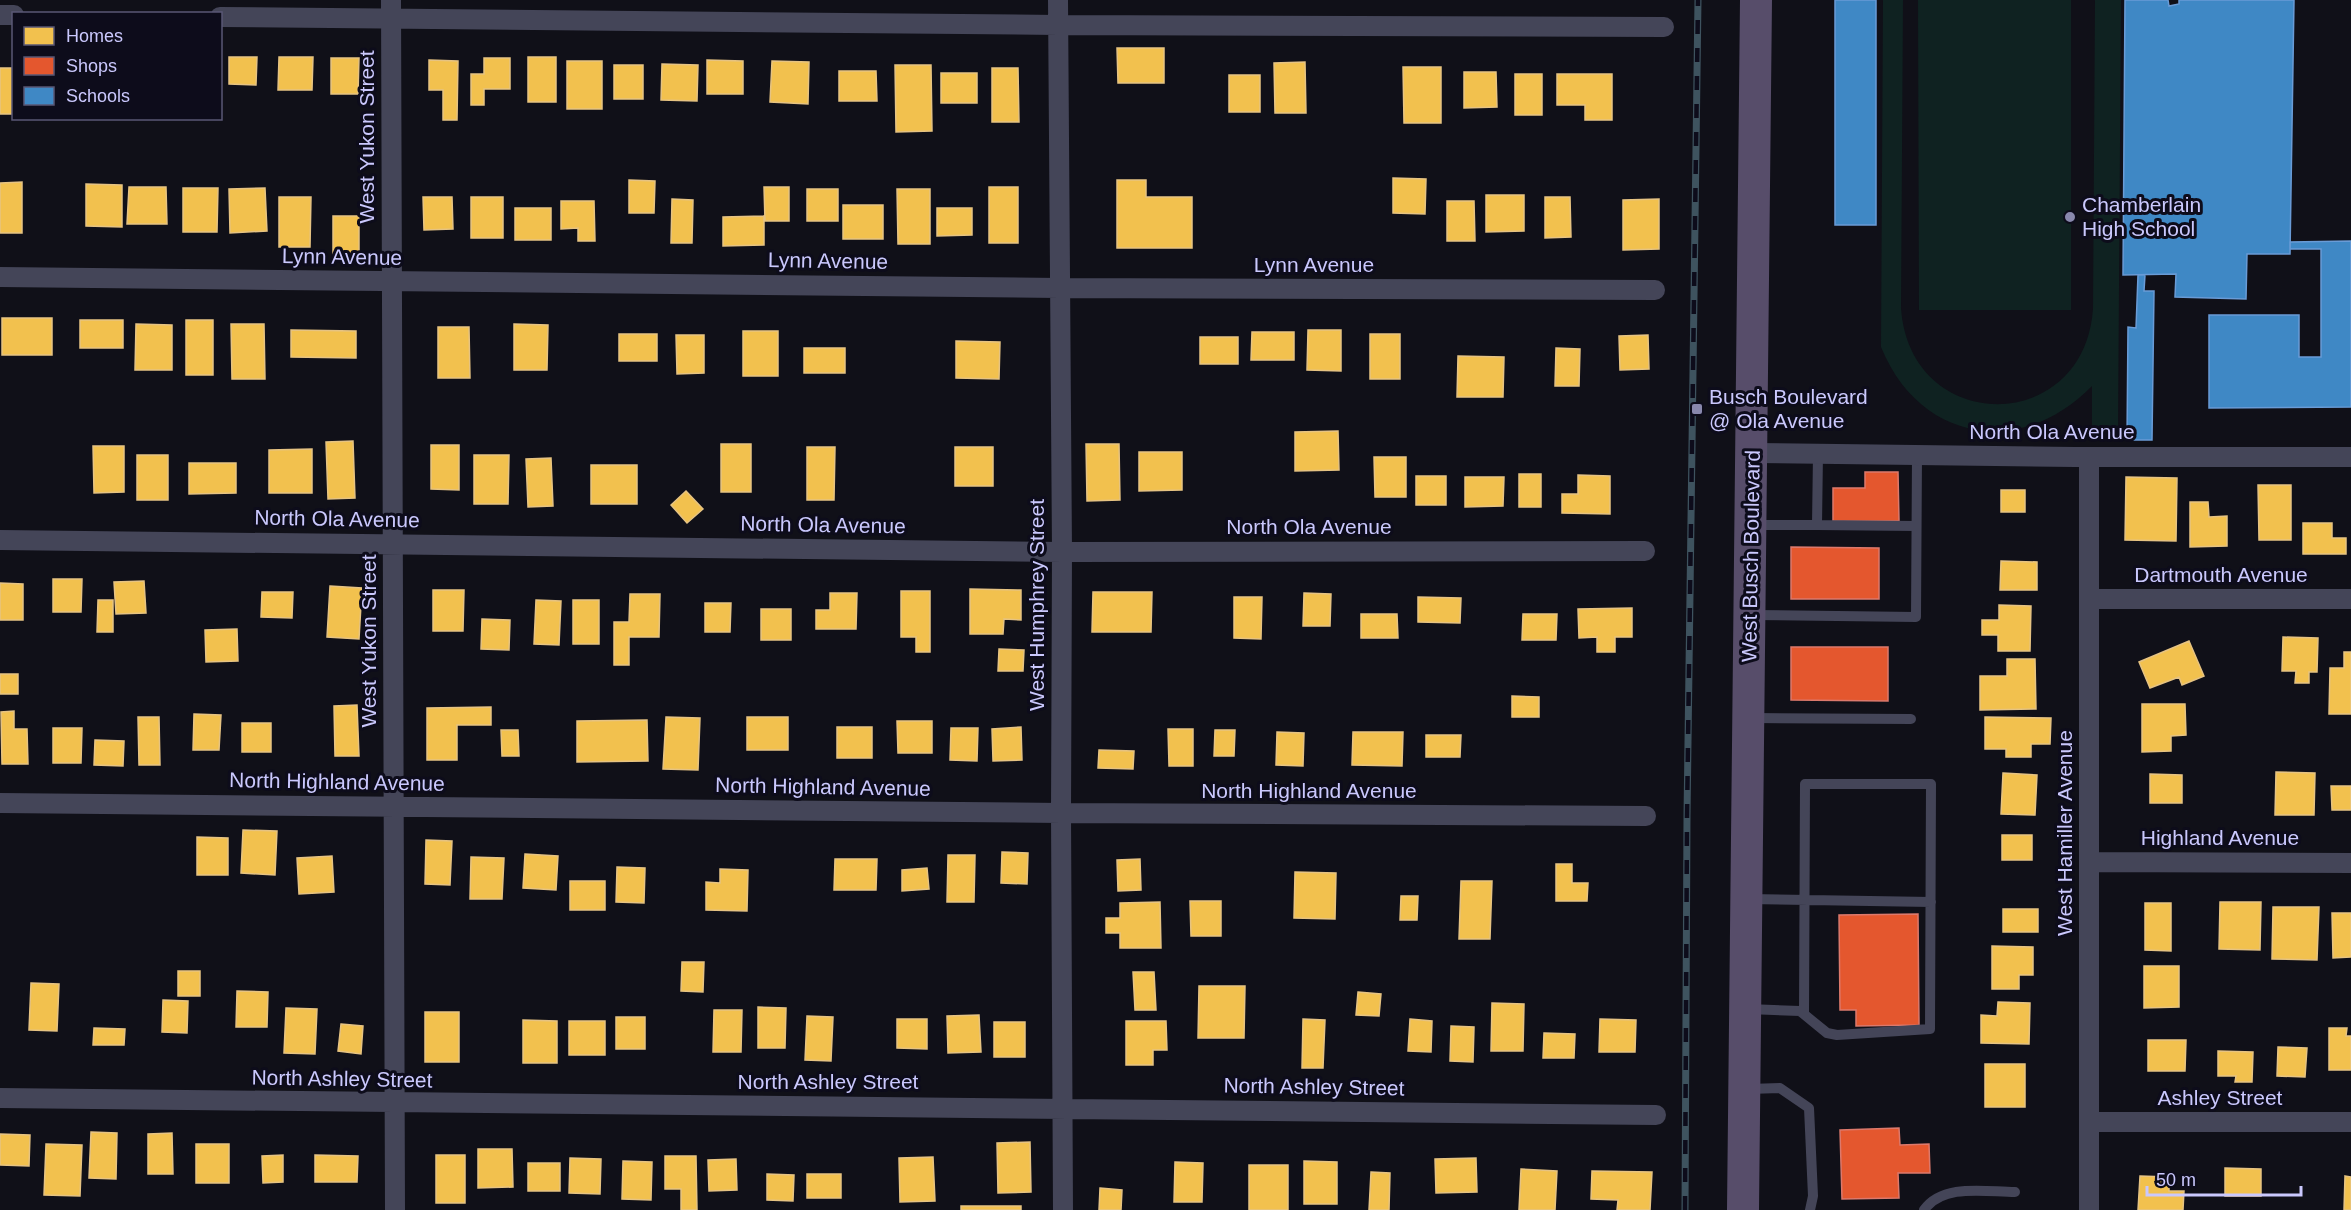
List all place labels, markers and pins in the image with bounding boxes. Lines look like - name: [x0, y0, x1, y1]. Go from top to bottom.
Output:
- place label: Chamberlain High School: [2082, 193, 2201, 240]
- marker: Chamberlain High School: [2063, 210, 2077, 224]
- place label: Busch Boulevard @ Ola Avenue: [1709, 385, 1868, 432]
- marker: Busch Boulevard @ Ola Avenue: [1690, 402, 1704, 416]

